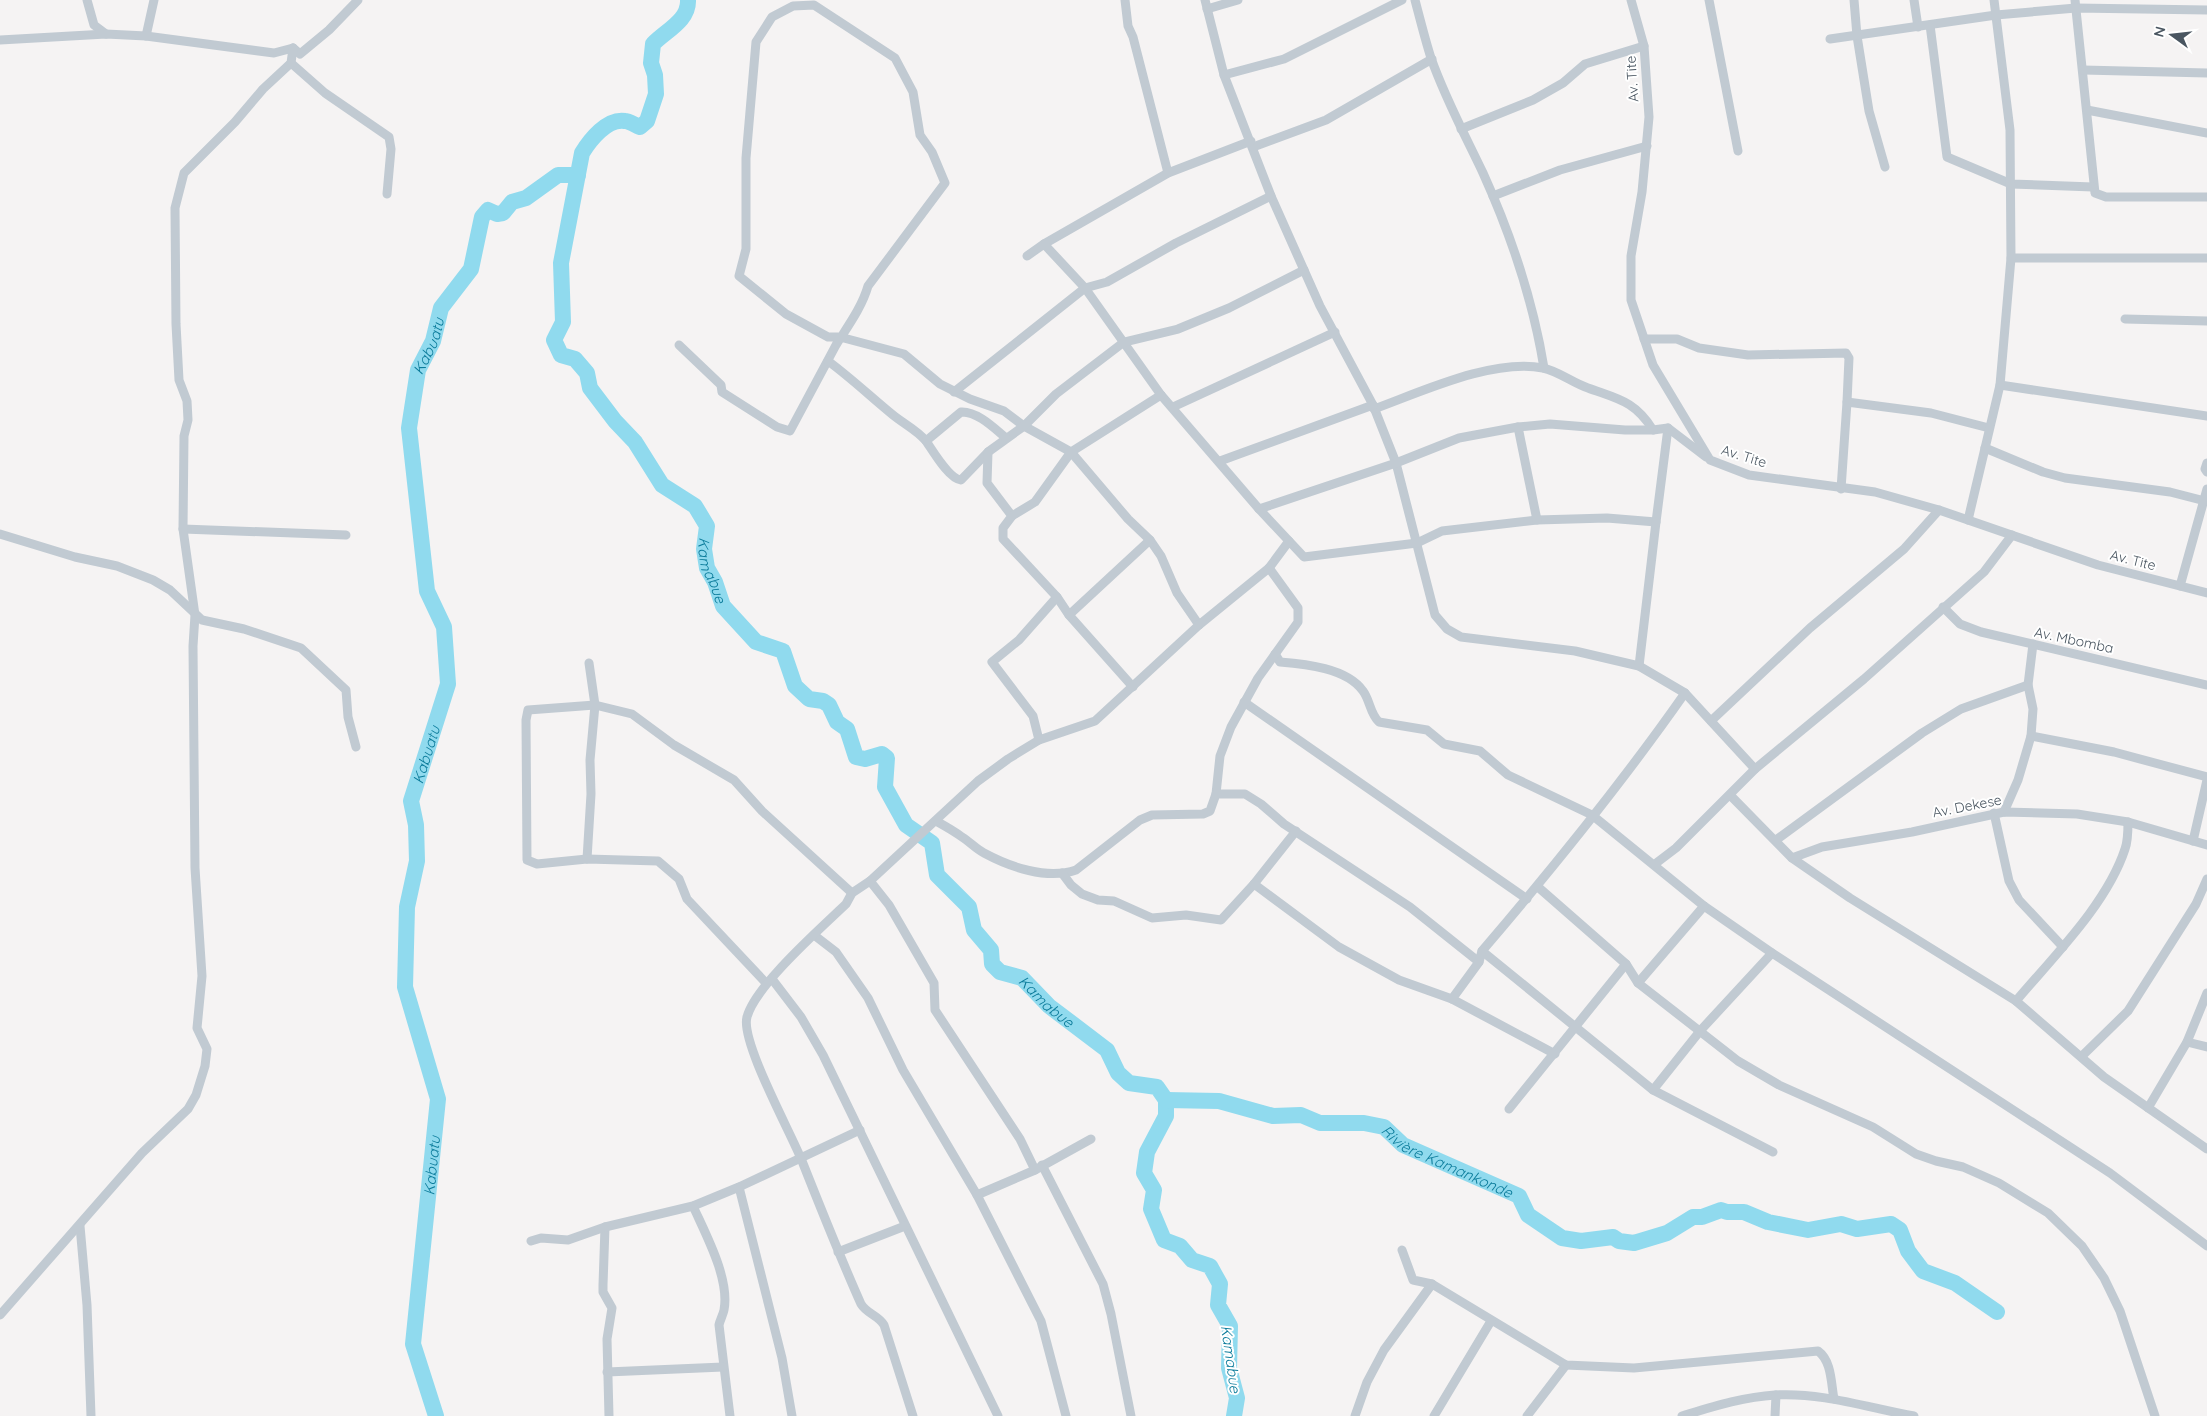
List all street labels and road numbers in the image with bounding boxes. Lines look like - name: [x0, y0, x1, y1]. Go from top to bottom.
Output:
- street label: Av. Tite: [1621, 55, 1643, 103]
- street label: Av. Tite: [1719, 441, 1769, 471]
- street label: Av. Tite: [2108, 546, 2158, 574]
- street label: Av. Mbomba: [2033, 623, 2115, 657]
- street label: Av. Dekese: [1931, 790, 2003, 822]

